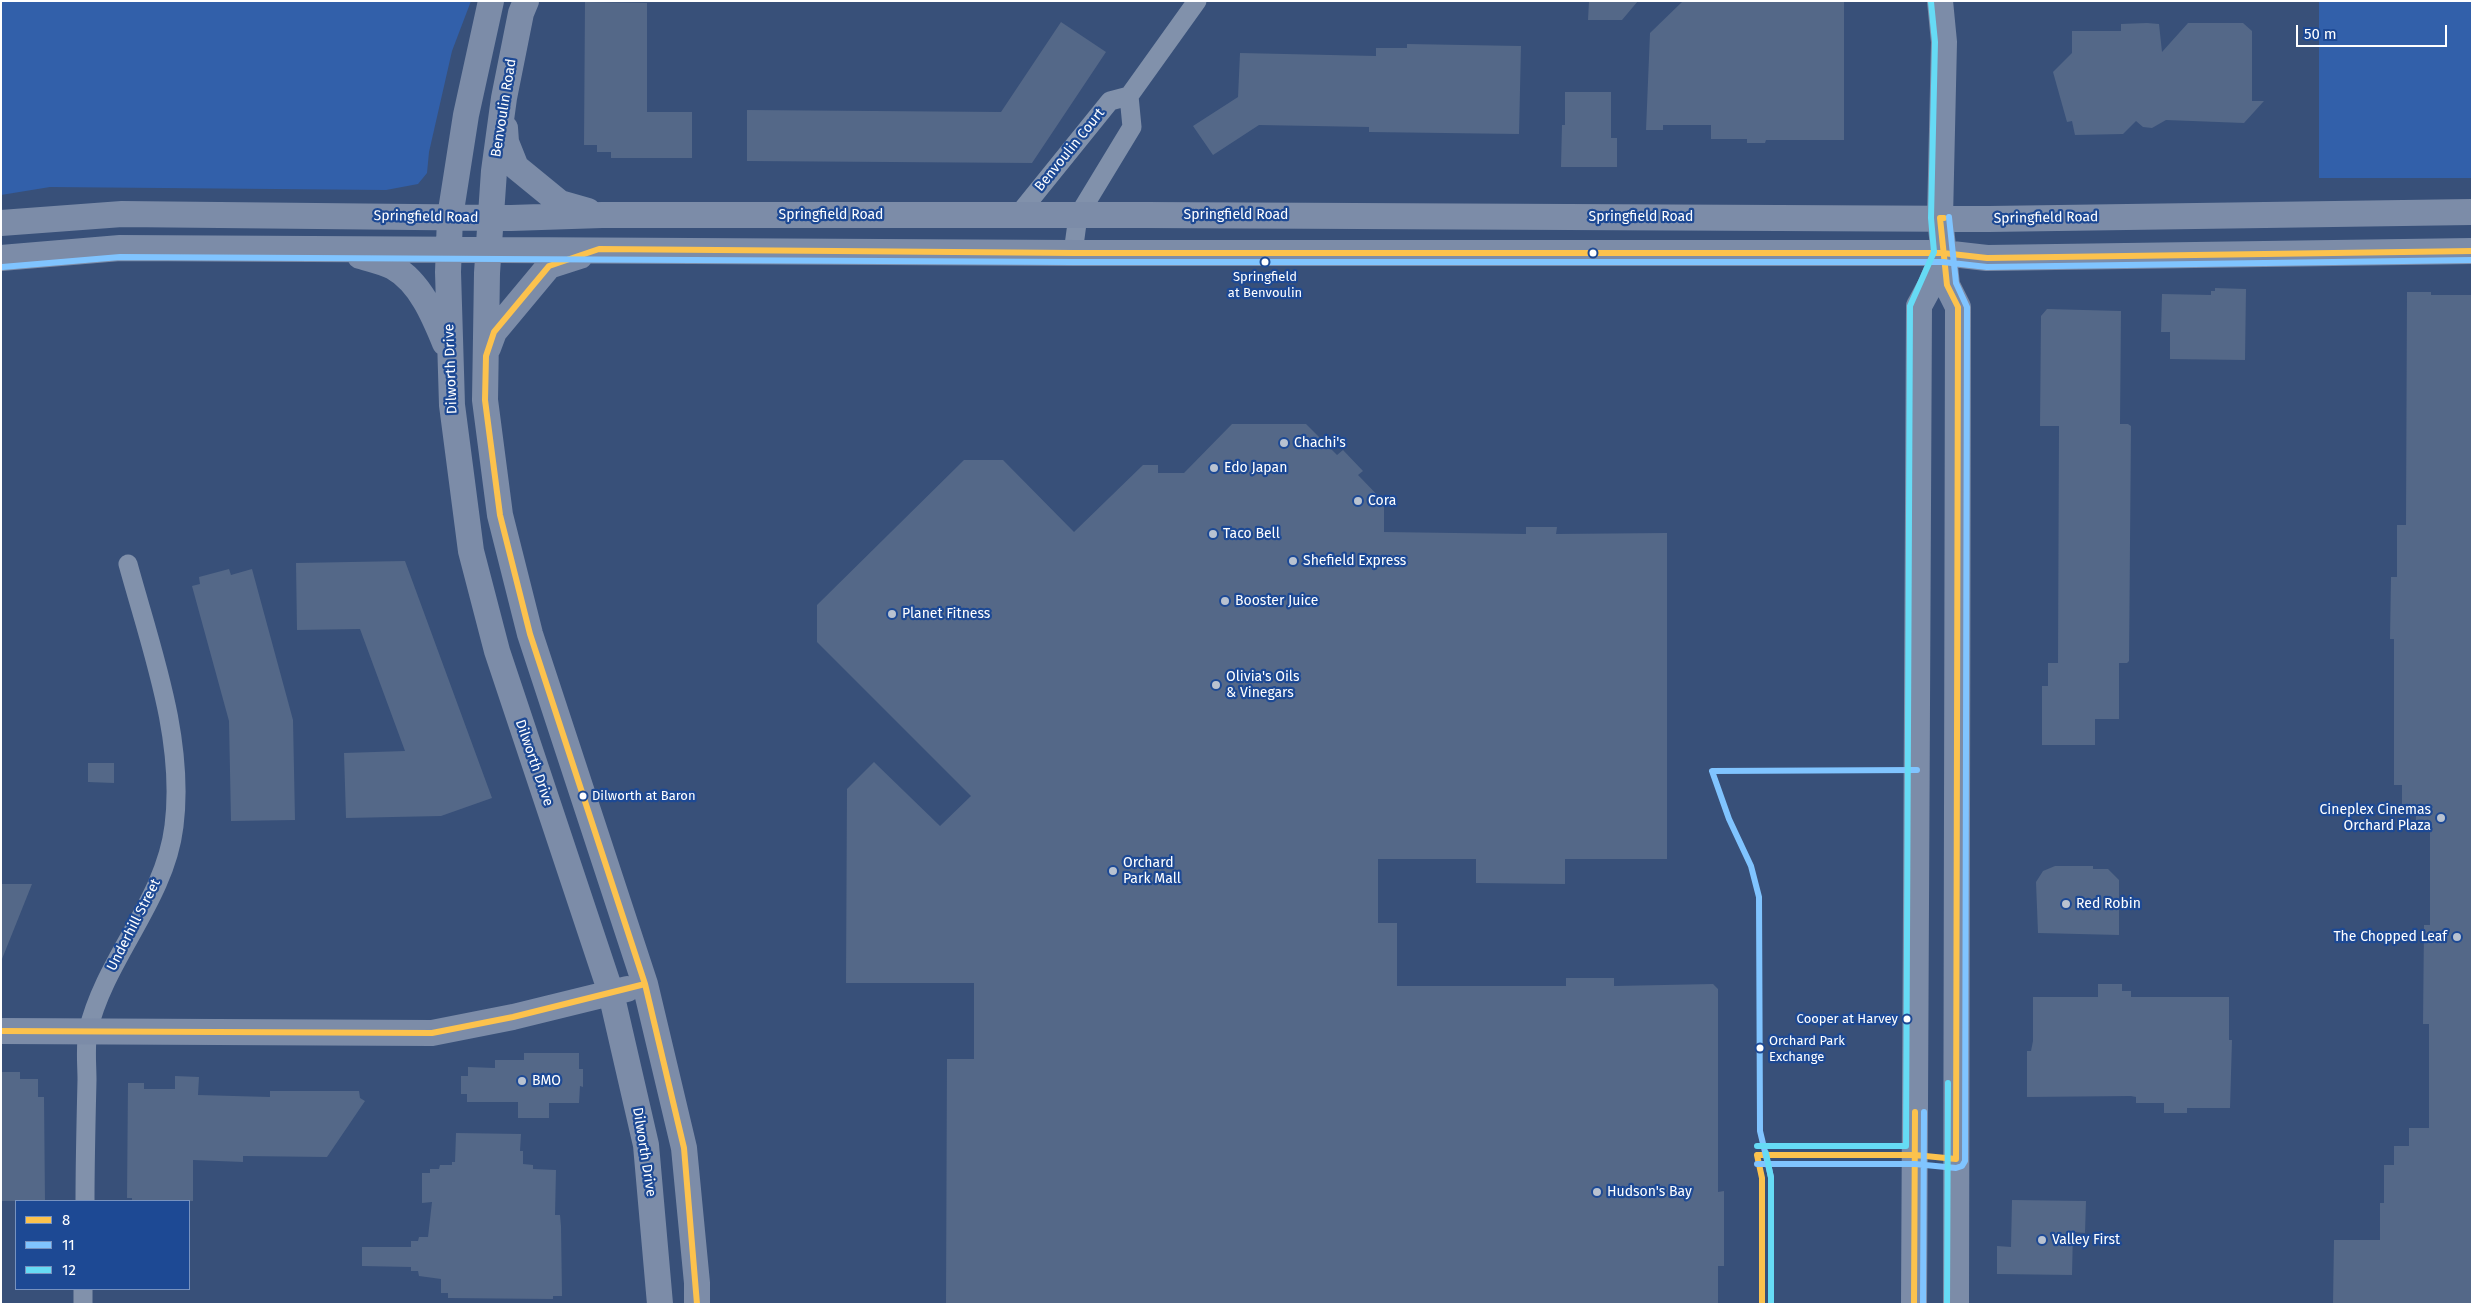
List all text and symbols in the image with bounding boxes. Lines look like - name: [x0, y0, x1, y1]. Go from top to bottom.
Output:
- scale bar: [2298, 15, 2449, 47]
- text: 50 m: [2304, 25, 2337, 43]
- street label: Benvoulin Road: [488, 57, 520, 159]
- street label: Benvoulin Court: [1031, 105, 1109, 195]
- street label: Springfield Road: [779, 207, 883, 223]
- street label: Springfield Road: [1184, 207, 1288, 223]
- street label: Springfield Road: [373, 208, 479, 226]
- street label: Springfield Road: [1589, 209, 1693, 225]
- street label: Springfield Road: [1993, 209, 2099, 227]
- unlabelled marker: [1588, 248, 1598, 258]
- marker: Springfield at Benvoulin: [1260, 257, 1270, 267]
- place label: Springfield at Benvoulin: [1228, 269, 1302, 300]
- street label: Dilworth Drive: [441, 323, 461, 415]
- place label: Chachi's: [1294, 435, 1346, 451]
- marker: Chachi's: [1278, 437, 1290, 449]
- place label: Edo Japan: [1224, 460, 1287, 476]
- marker: Edo Japan: [1208, 462, 1220, 474]
- place label: Cora: [1368, 493, 1396, 509]
- marker: Cora: [1352, 495, 1364, 507]
- place label: Taco Bell: [1223, 526, 1280, 542]
- marker: Taco Bell: [1207, 528, 1219, 540]
- place label: Shefield Express: [1303, 553, 1406, 569]
- marker: Shefield Express: [1287, 555, 1299, 567]
- place label: Booster Juice: [1235, 593, 1318, 609]
- marker: Booster Juice: [1219, 595, 1231, 607]
- place label: Planet Fitness: [902, 606, 990, 622]
- marker: Planet Fitness: [886, 608, 898, 620]
- place label: Olivia's Oils & Vinegars: [1226, 669, 1299, 702]
- marker: Olivia's Oils & Vinegars: [1210, 679, 1222, 691]
- street label: Dilworth Drive: [511, 717, 557, 809]
- place label: Dilworth at Baron: [592, 788, 696, 804]
- marker: Dilworth at Baron: [578, 791, 588, 801]
- place label: Cineplex Cinemas Orchard Plaza: [2319, 802, 2431, 834]
- marker: Cineplex Cinemas Orchard Plaza: [2435, 812, 2447, 824]
- place label: Orchard Park Mall: [1123, 855, 1181, 888]
- marker: Orchard Park Mall: [1107, 865, 1119, 877]
- street label: Underhill Street: [104, 876, 164, 974]
- place label: Red Robin: [2076, 896, 2141, 912]
- marker: Red Robin: [2060, 898, 2072, 910]
- place label: The Chopped Leaf: [2333, 929, 2447, 945]
- marker: The Chopped Leaf: [2451, 931, 2463, 943]
- place label: Cooper at Harvey: [1797, 1011, 1898, 1027]
- marker: Cooper at Harvey: [1902, 1014, 1912, 1024]
- place label: Orchard Park Exchange: [1769, 1033, 1845, 1064]
- marker: Orchard Park Exchange: [1755, 1043, 1765, 1053]
- place label: BMO: [532, 1073, 561, 1089]
- marker: BMO: [516, 1075, 528, 1087]
- street label: Dilworth Drive: [629, 1106, 659, 1198]
- place label: Hudson's Bay: [1607, 1184, 1692, 1200]
- marker: Hudson's Bay: [1591, 1186, 1603, 1198]
- legend: [15, 1200, 190, 1290]
- text: 8: [62, 1211, 70, 1229]
- place label: Valley First: [2052, 1232, 2120, 1248]
- marker: Valley First: [2036, 1234, 2048, 1246]
- text: 11: [62, 1236, 75, 1254]
- text: 12: [62, 1261, 76, 1279]

